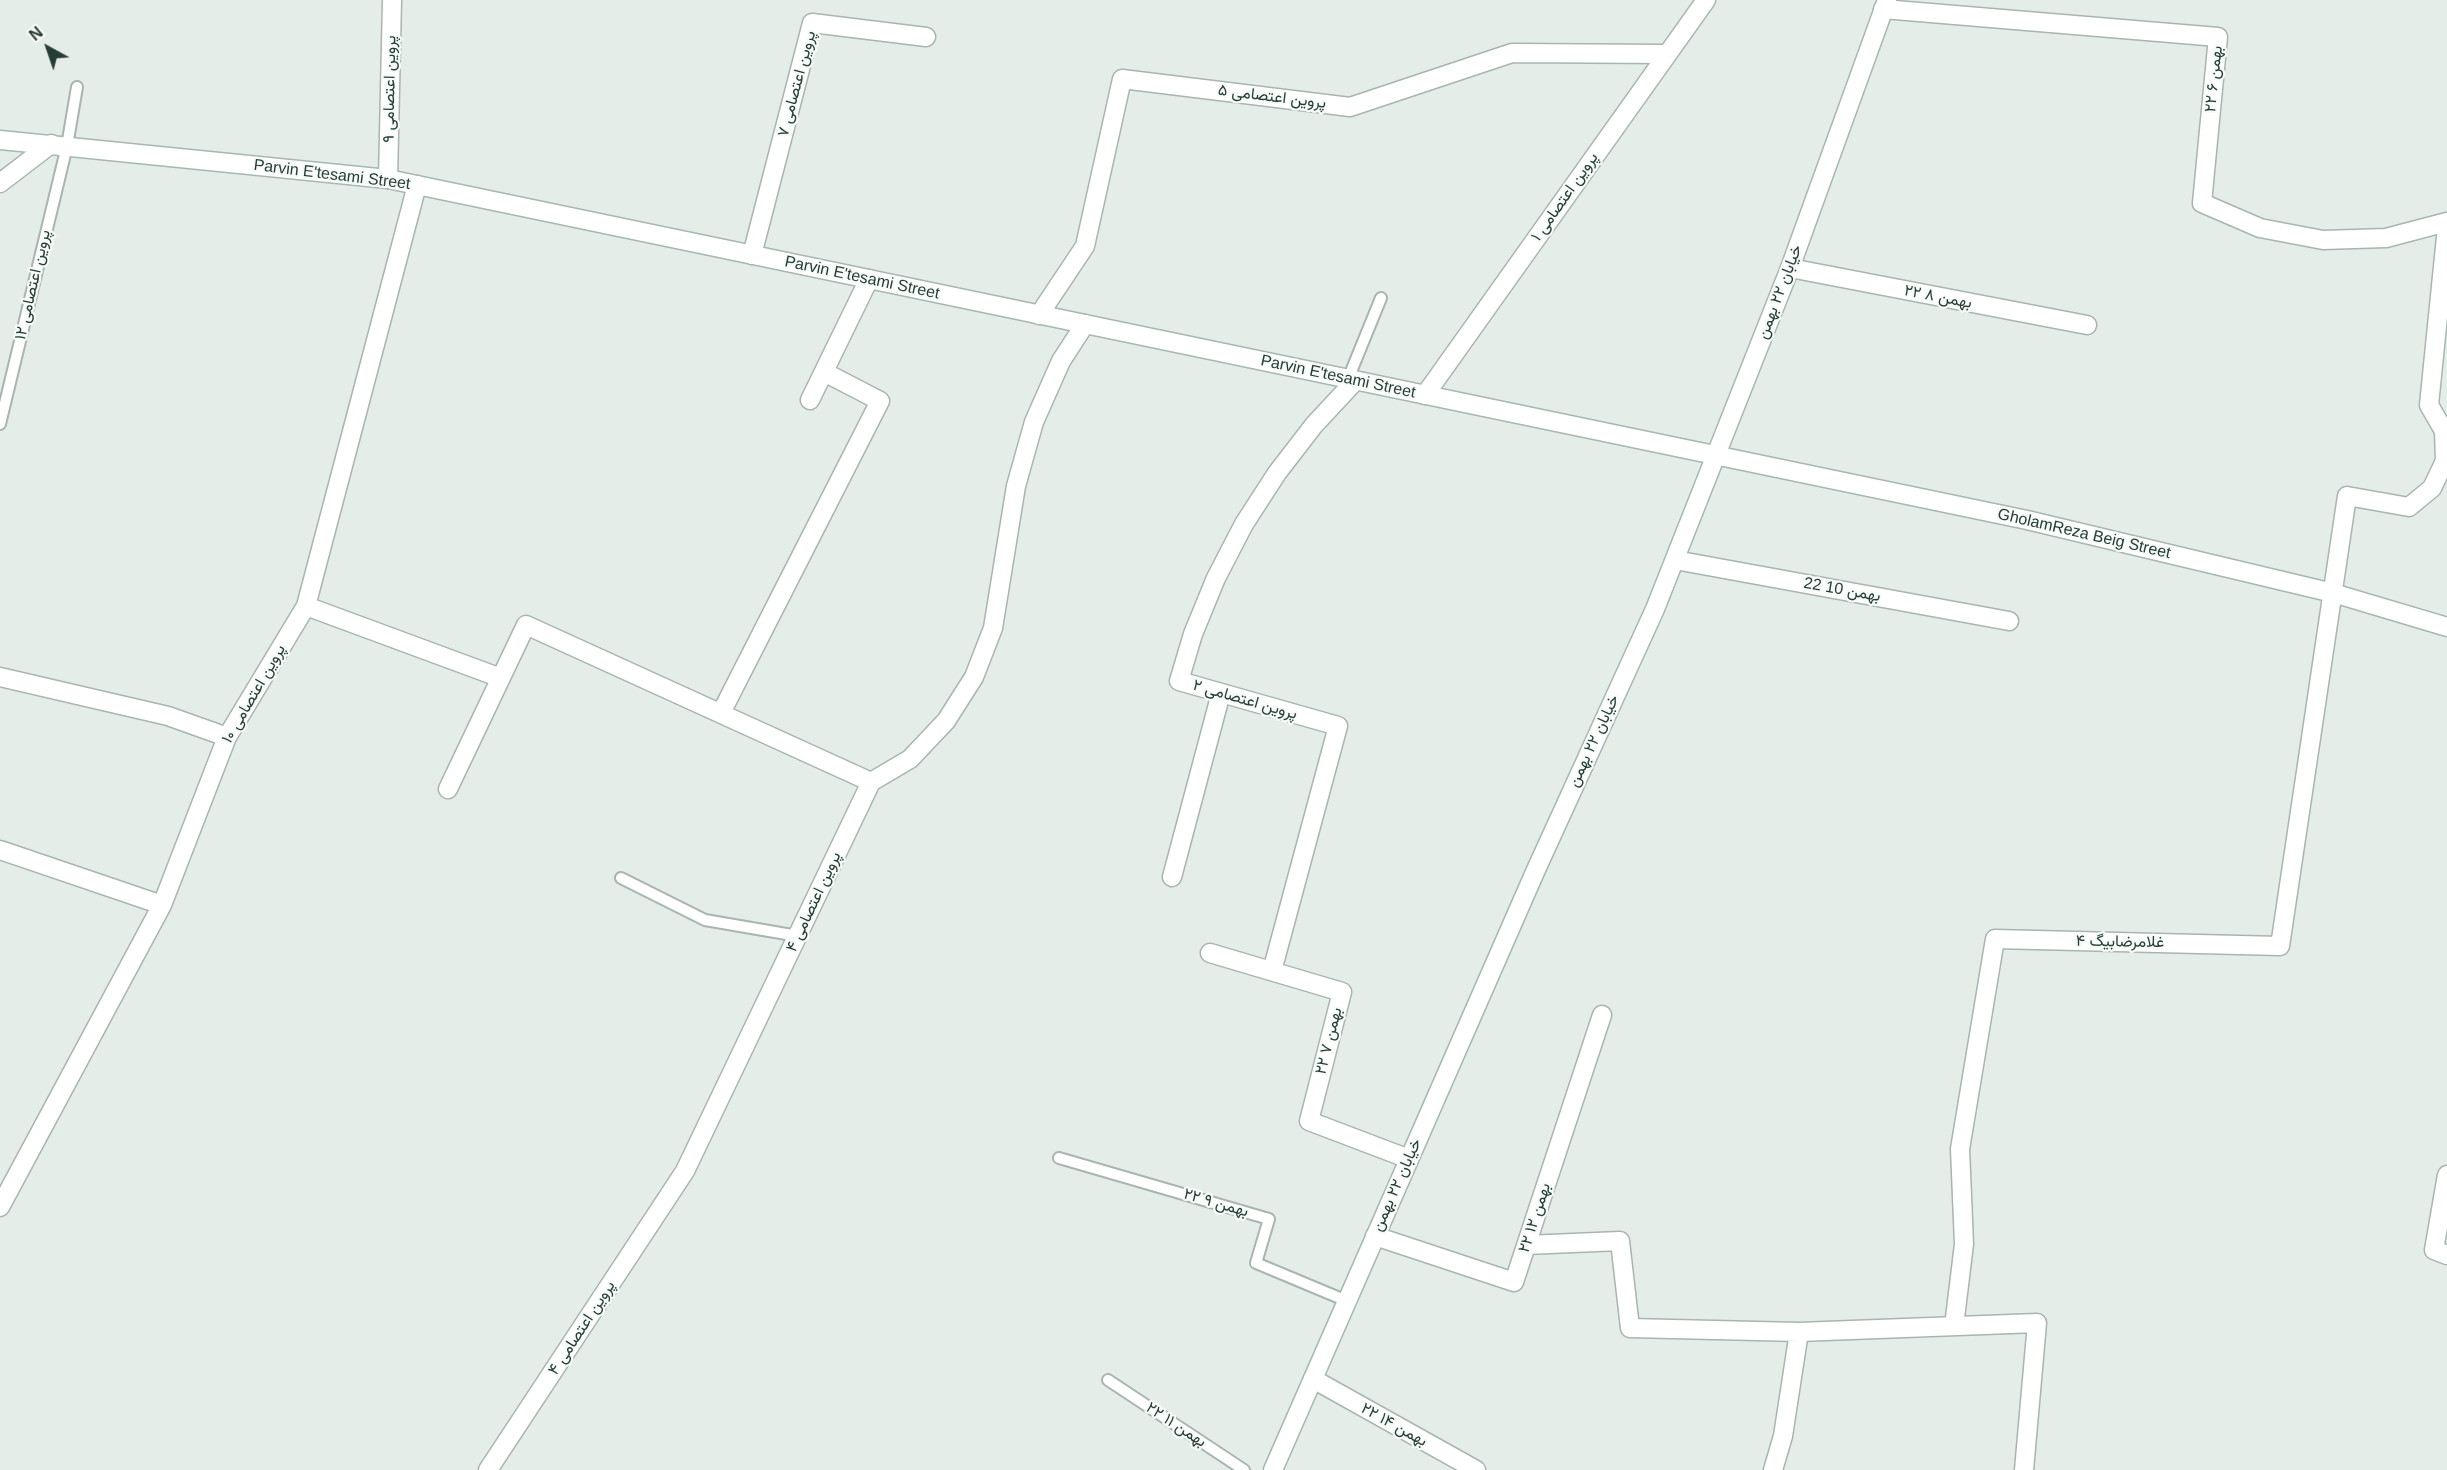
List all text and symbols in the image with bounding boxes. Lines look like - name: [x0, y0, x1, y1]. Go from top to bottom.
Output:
- north arrow: [18, 18, 78, 78]
- text: N: [26, 24, 46, 44]
- street label: پروین اعتصامی ۷: [774, 29, 820, 139]
- street label: پروین اعتصامی ۹: [379, 35, 401, 143]
- street label: ۲۲ بهمن ۶: [2201, 45, 2227, 113]
- street label: پروین اعتصامی ۵: [1217, 81, 1327, 113]
- street label: پروین اعتصامی ۱: [1527, 149, 1603, 245]
- street label: Parvin E'tesami Street: [253, 156, 411, 194]
- street label: پروین اعتصامی ۱۲: [11, 228, 55, 342]
- street label: خیابان ۲۲ بهمن: [1753, 242, 1807, 342]
- street label: Parvin E'tesami Street: [783, 252, 941, 304]
- street label: ۲۲ بهمن ۸: [1903, 281, 1973, 313]
- street label: Parvin E'tesami Street: [1259, 351, 1417, 403]
- street label: GholamReza Beig Street: [1996, 505, 2172, 563]
- street label: 22 بهمن 10: [1802, 574, 1882, 606]
- street label: پروین اعتصامی ۱۰: [218, 641, 290, 747]
- street label: پروین اعتصامی ۲: [1191, 676, 1299, 724]
- street label: خیابان ۲۲ بهمن: [1564, 692, 1624, 790]
- street label: پروین اعتصامی ۴: [782, 849, 846, 955]
- street label: غلامرضابیگ ۴: [2076, 932, 2164, 952]
- street label: ۲۲ بهمن ۷: [1311, 1005, 1347, 1077]
- street label: خیابان ۲۲ بهمن: [1368, 1136, 1426, 1234]
- street label: ۲۲ بهمن ۱۲: [1515, 1181, 1555, 1255]
- street label: ۲۲ بهمن ۹: [1181, 1185, 1251, 1221]
- street label: پروین اعتصامی ۴: [544, 1277, 620, 1379]
- street label: ۲۲ بهمن ۱۱: [1142, 1398, 1210, 1452]
- street label: ۲۲ بهمن ۱۴: [1358, 1399, 1430, 1451]

